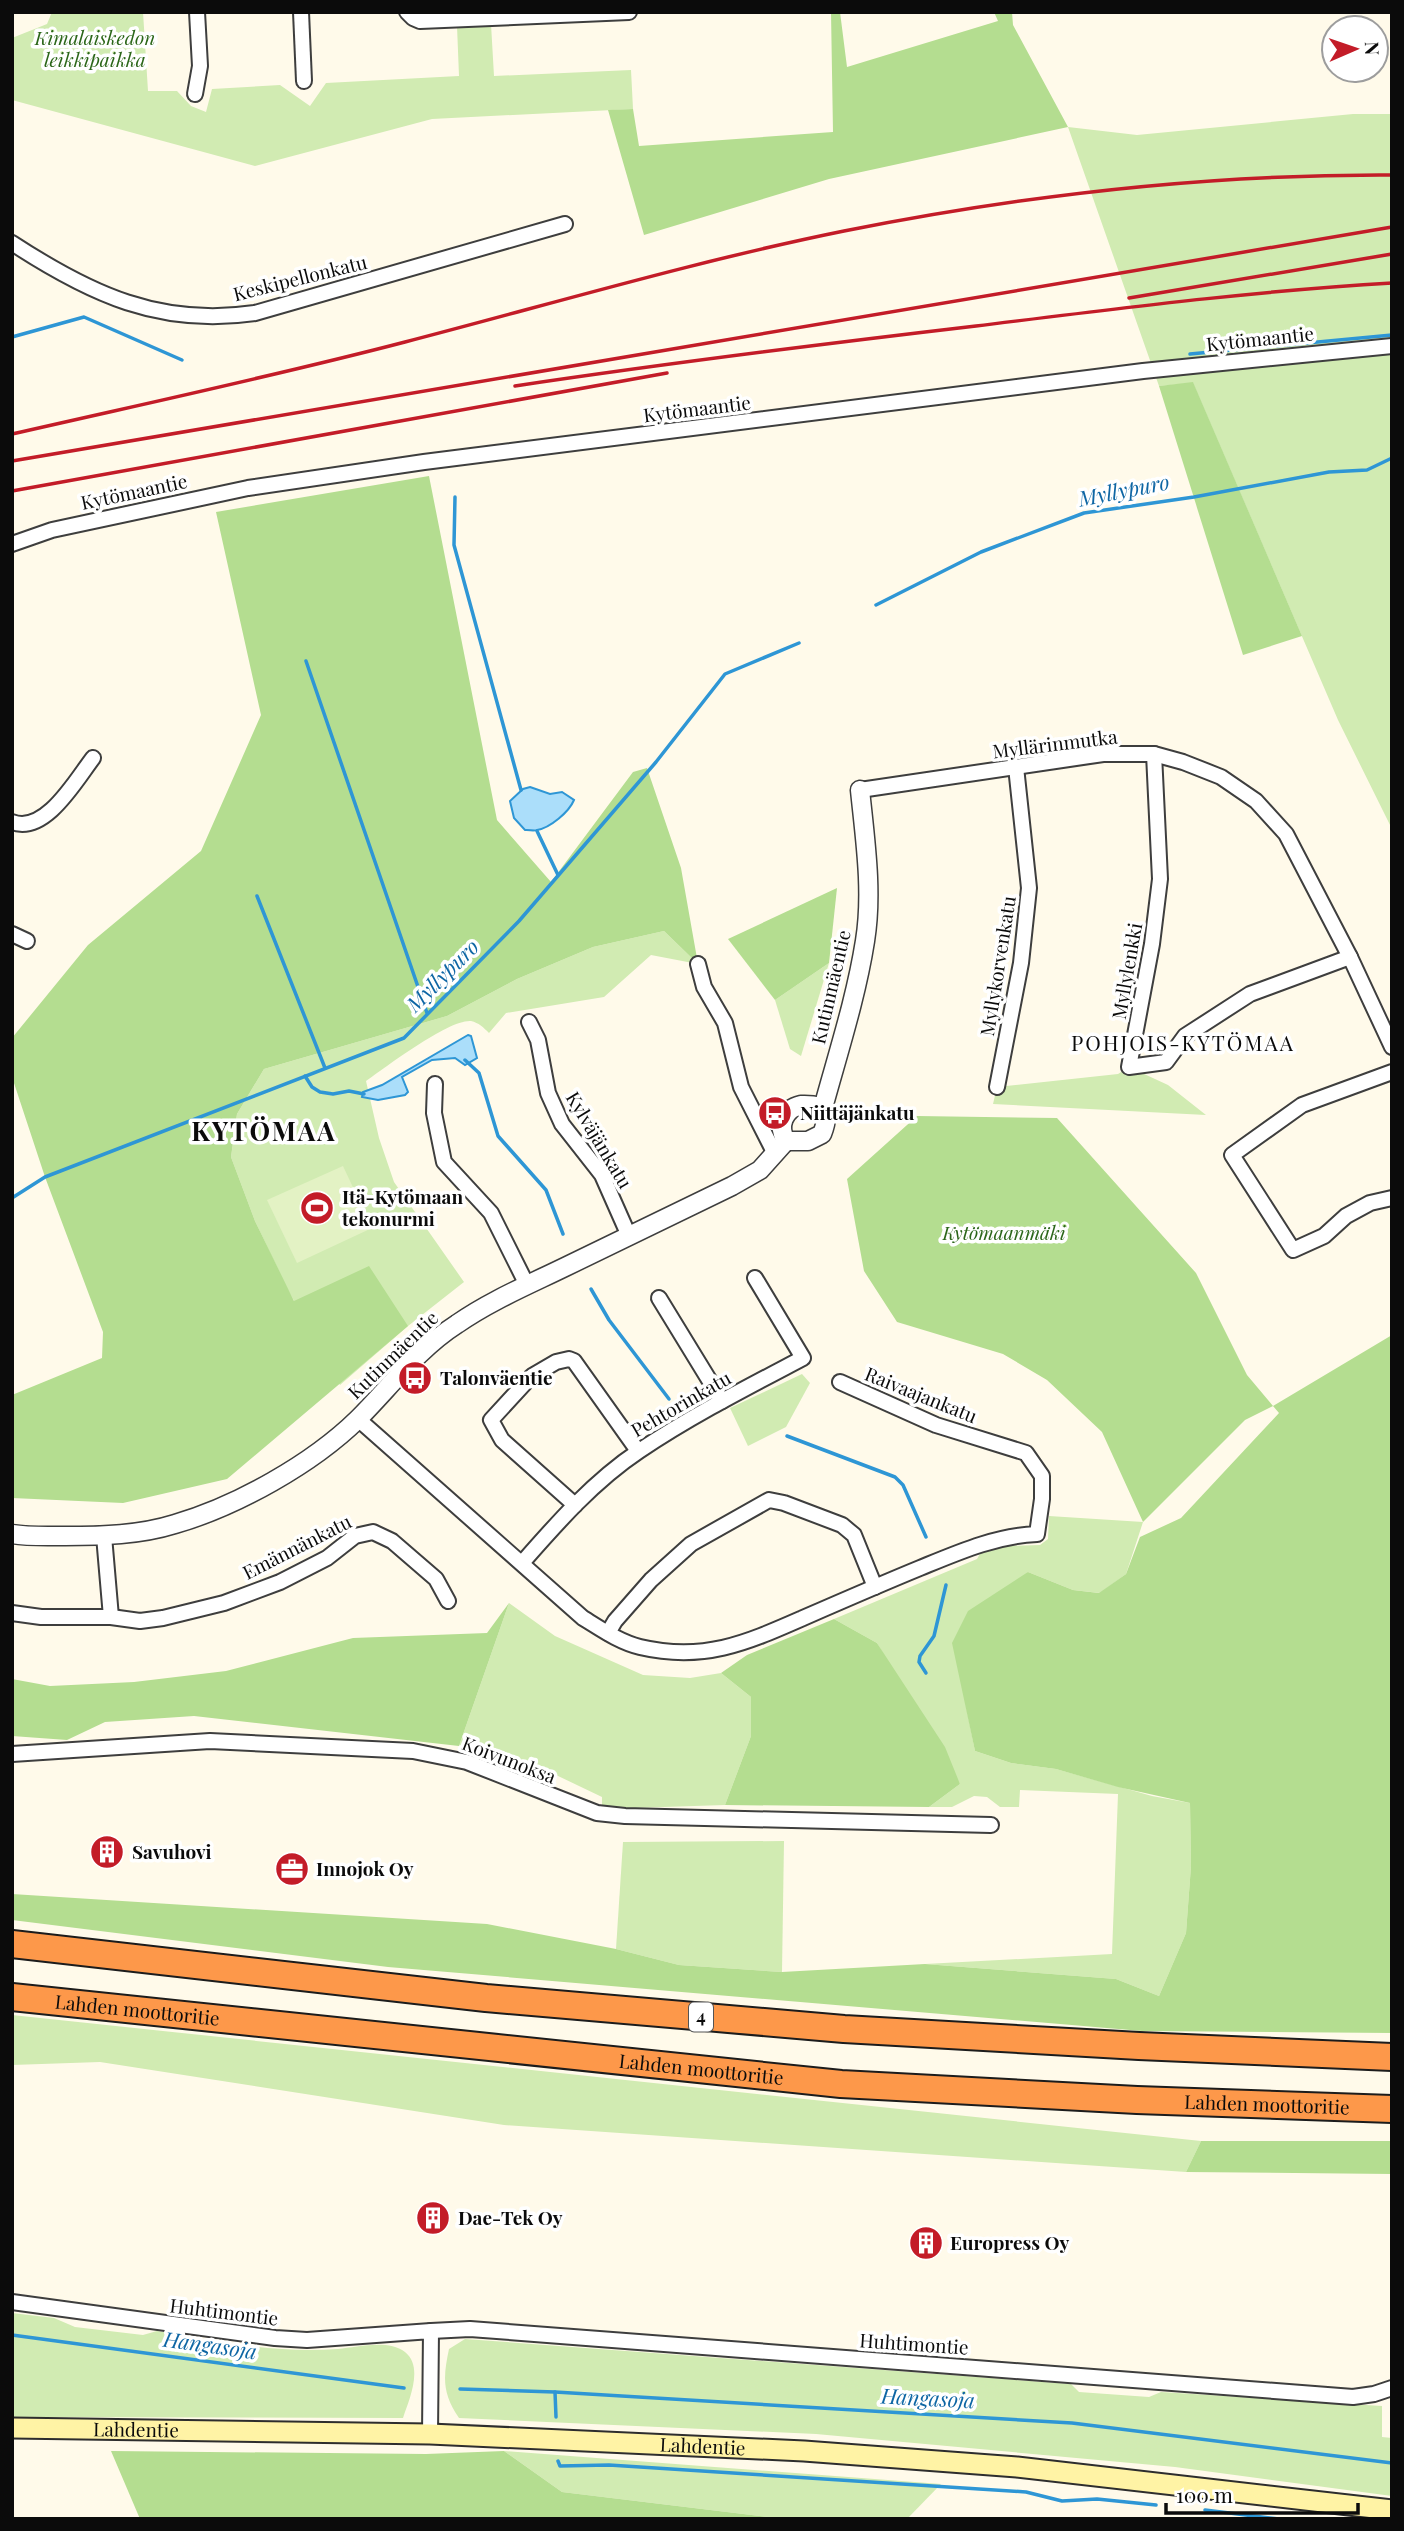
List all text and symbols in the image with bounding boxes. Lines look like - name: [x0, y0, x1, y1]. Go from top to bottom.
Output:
- north arrow: [1320, 14, 1390, 84]
- park label: Kimalaiskedon leikkipaikka: [34, 24, 155, 72]
- text: N: [1360, 41, 1386, 56]
- street label: Keskipellonkatu: [230, 248, 369, 306]
- street label: Kytömaantie: [1205, 319, 1315, 357]
- street label: Kytömaantie: [642, 389, 752, 428]
- street label: Kytömaantie: [78, 467, 189, 515]
- water label: Myllypuro: [1075, 467, 1171, 512]
- street label: Myllärinmutka: [991, 722, 1119, 764]
- street label: Myllykorvenkatu: [973, 894, 1021, 1038]
- street label: Myllylenkki: [1105, 920, 1147, 1021]
- street label: Kutinmäentie: [804, 927, 856, 1046]
- water label: Myllypuro: [398, 932, 484, 1018]
- district label: POHJOIS-KYTÖMAA: [1071, 1028, 1295, 1056]
- street label: Kylväjänkatu: [561, 1086, 639, 1193]
- bus stop icon: Niittäjänkatu: [756, 1094, 794, 1132]
- place label: Niittäjänkatu: [800, 1099, 915, 1125]
- district label: KYTÖMAA: [191, 1113, 337, 1148]
- place label: Itä-Kytömaan tekonurmi: [341, 1183, 463, 1231]
- sports icon: Itä-Kytömaan tekonurmi: [298, 1189, 336, 1227]
- park label: Kytömaanmäki: [942, 1219, 1067, 1245]
- street label: Kutinmäentie: [341, 1305, 443, 1404]
- bus stop icon: Talonväentie: [396, 1359, 434, 1397]
- street label: Raivaajankatu: [861, 1360, 981, 1428]
- place label: Talonväentie: [440, 1364, 553, 1390]
- street label: Pehtorinkatu: [626, 1364, 735, 1442]
- street label: Emännänkatu: [238, 1508, 355, 1585]
- street label: Koivunoksa: [459, 1729, 561, 1789]
- building icon: Savuhovi: [88, 1833, 126, 1871]
- place label: Savuhovi: [132, 1838, 212, 1864]
- office icon: Innojok Oy: [273, 1850, 311, 1888]
- place label: Innojok Oy: [316, 1855, 414, 1881]
- street label: Lahden moottoritie: [54, 1988, 221, 2031]
- road number: 4: [689, 2003, 713, 2032]
- street label: Lahden moottoritie: [618, 2047, 785, 2090]
- street label: Lahden moottoritie: [1184, 2088, 1350, 2119]
- building icon: Dae-Tek Oy: [414, 2199, 452, 2237]
- place label: Dae-Tek Oy: [458, 2204, 563, 2230]
- building icon: Europress Oy: [907, 2224, 945, 2262]
- place label: Europress Oy: [950, 2229, 1069, 2255]
- street label: Huhtimontie: [168, 2291, 280, 2331]
- water label: Hangasoja: [161, 2323, 259, 2364]
- street label: Huhtimontie: [859, 2326, 969, 2360]
- water label: Hangasoja: [879, 2381, 976, 2413]
- street label: Lahdentie: [93, 2415, 179, 2442]
- street label: Lahdentie: [659, 2430, 746, 2460]
- scale bar: [1166, 2472, 1358, 2516]
- text: 100 m: [1176, 2480, 1233, 2508]

